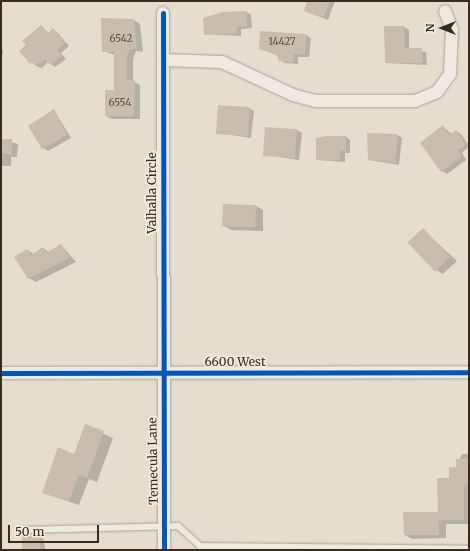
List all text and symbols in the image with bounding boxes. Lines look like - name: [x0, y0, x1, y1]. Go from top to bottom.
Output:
- north arrow: [422, 8, 462, 48]
- text: N: [423, 24, 437, 32]
- house number: 6542: [110, 33, 132, 45]
- house number: 14427: [268, 36, 296, 48]
- house number: 6554: [109, 97, 131, 109]
- street label: Valhalla Circle: [145, 152, 159, 234]
- street label: 6600 West: [204, 355, 266, 369]
- street label: Temecula Lane: [145, 417, 161, 505]
- scale bar: [10, 517, 101, 543]
- text: 50 m: [15, 524, 44, 539]

